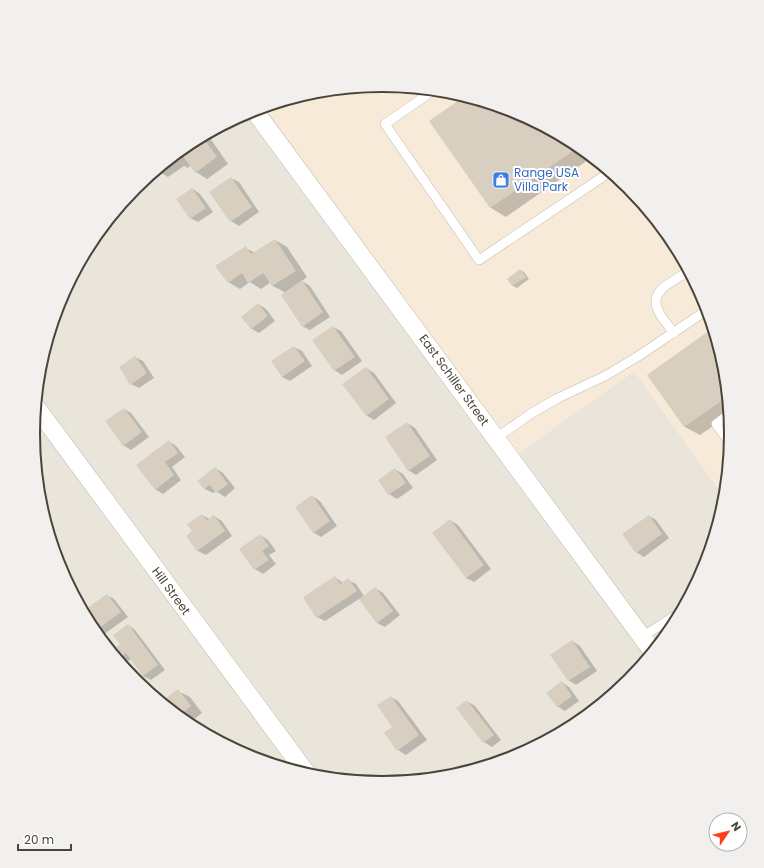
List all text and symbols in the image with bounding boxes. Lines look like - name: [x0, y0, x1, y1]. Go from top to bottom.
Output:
- place label: Range USA Villa Park: [514, 164, 579, 195]
- shop icon: Range USA Villa Park: [491, 170, 511, 190]
- street label: East Schiller Street: [415, 331, 493, 429]
- street label: Hill Street: [148, 563, 195, 618]
- north arrow: [708, 812, 748, 852]
- text: N: [727, 818, 745, 834]
- scale bar: [18, 826, 71, 852]
- text: 20 m: [24, 831, 54, 848]

